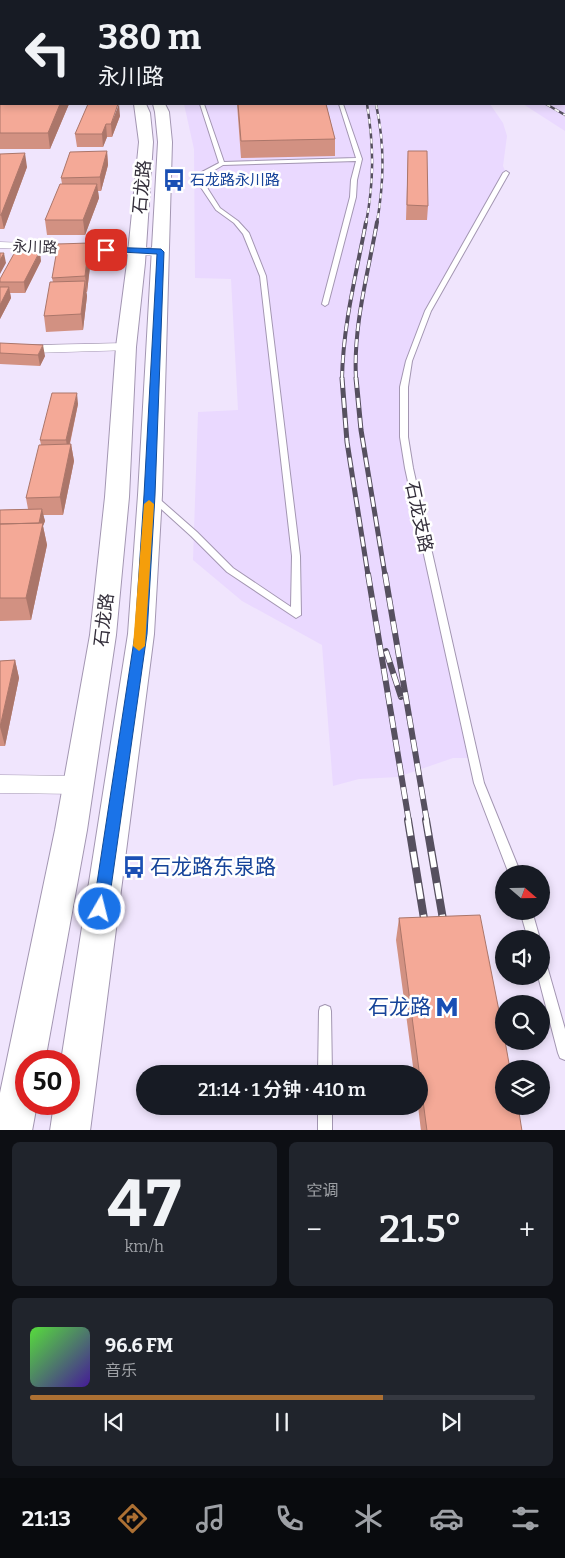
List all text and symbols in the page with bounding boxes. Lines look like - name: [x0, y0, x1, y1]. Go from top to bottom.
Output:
- text: 380 m: [98, 16, 201, 58]
- icon: left: [15, 20, 80, 85]
- text: 永川路: [98, 63, 164, 90]
- street label: 石龙路: [129, 159, 155, 215]
- bus stop icon: 石龙路永川路: [161, 167, 187, 193]
- place label: 石龙路永川路: [190, 171, 280, 189]
- pin: [85, 229, 127, 271]
- icon: arrive: [92, 236, 120, 264]
- street label: 永川路: [12, 237, 58, 257]
- street label: 石龙支路: [401, 479, 437, 555]
- street label: 石龙路: [90, 592, 118, 648]
- bus stop icon: 石龙路东泉路: [121, 854, 147, 880]
- place label: 石龙路东泉路: [150, 854, 276, 880]
- north arrow: [495, 865, 550, 920]
- map controls: [495, 865, 550, 1115]
- position arrow: [73, 882, 125, 934]
- button: sound: [495, 930, 550, 985]
- place label: 石龙路: [368, 994, 431, 1020]
- metro station icon: 石龙路: [434, 994, 460, 1020]
- button: search: [495, 995, 550, 1050]
- speed limit sign: 50: [15, 1050, 80, 1115]
- button: layers: [495, 1060, 550, 1115]
- text: 21:14 · 1 分钟 · 410 m: [198, 1078, 366, 1101]
- text: 47: [107, 1165, 181, 1243]
- text: 空调: [307, 1181, 339, 1200]
- text: 21.5°: [379, 1206, 462, 1252]
- text: −: [307, 1213, 322, 1246]
- text: +: [519, 1213, 535, 1246]
- text: km/h: [124, 1237, 164, 1256]
- text: 96.6 FM: [105, 1334, 173, 1357]
- text: 音乐: [105, 1361, 137, 1380]
- icon: previous: [100, 1408, 128, 1436]
- icon: pause: [268, 1408, 296, 1436]
- icon: next: [437, 1408, 465, 1436]
- icon: directions: [115, 1501, 150, 1536]
- icon: music: [193, 1501, 228, 1536]
- icon: phone: [272, 1501, 307, 1536]
- icon: climate: [351, 1501, 386, 1536]
- icon: car: [429, 1501, 464, 1536]
- icon: filters: [508, 1501, 543, 1536]
- text: 21:13: [22, 1505, 71, 1532]

